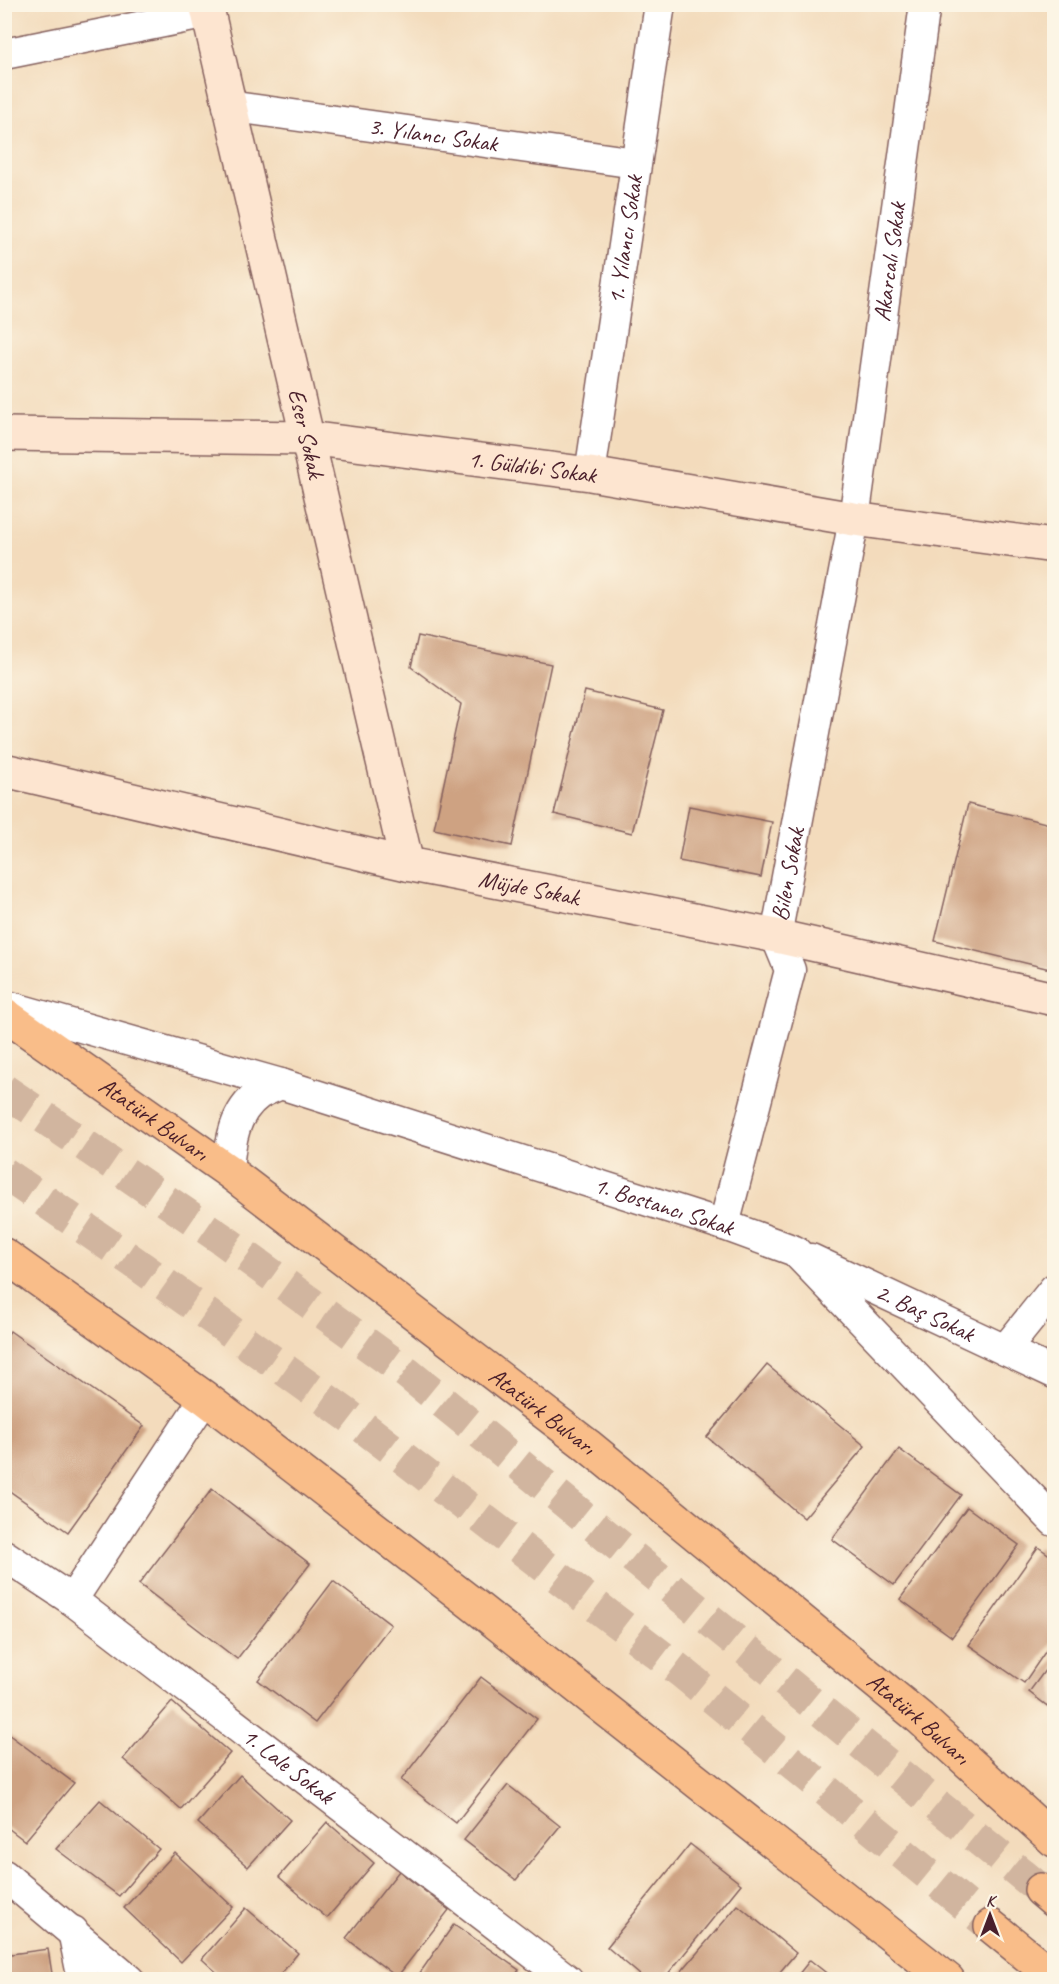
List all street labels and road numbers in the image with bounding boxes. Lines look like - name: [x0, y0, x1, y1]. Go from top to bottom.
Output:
- street label: 3. Yılancı Sokak: [367, 111, 502, 159]
- street label: 1. Yılancı Sokak: [601, 171, 650, 306]
- street label: Akarcalı Sokak: [866, 198, 913, 323]
- street label: Eser Sokak: [281, 386, 332, 483]
- street label: 1. Güldibi Sokak: [466, 444, 601, 490]
- street label: Bilen Sokak: [764, 823, 811, 923]
- street label: Müjde Sokak: [476, 863, 584, 913]
- street label: Atatürk Bulvarı: [93, 1070, 216, 1169]
- street label: 1. Bostancı Sokak: [590, 1170, 740, 1243]
- street label: 2. Baş Sokak: [871, 1277, 981, 1349]
- street label: Atatürk Bulvarı: [483, 1361, 603, 1462]
- street label: Atatürk Bulvarı: [861, 1666, 978, 1772]
- street label: 1. Lale Sokak: [236, 1721, 342, 1812]

